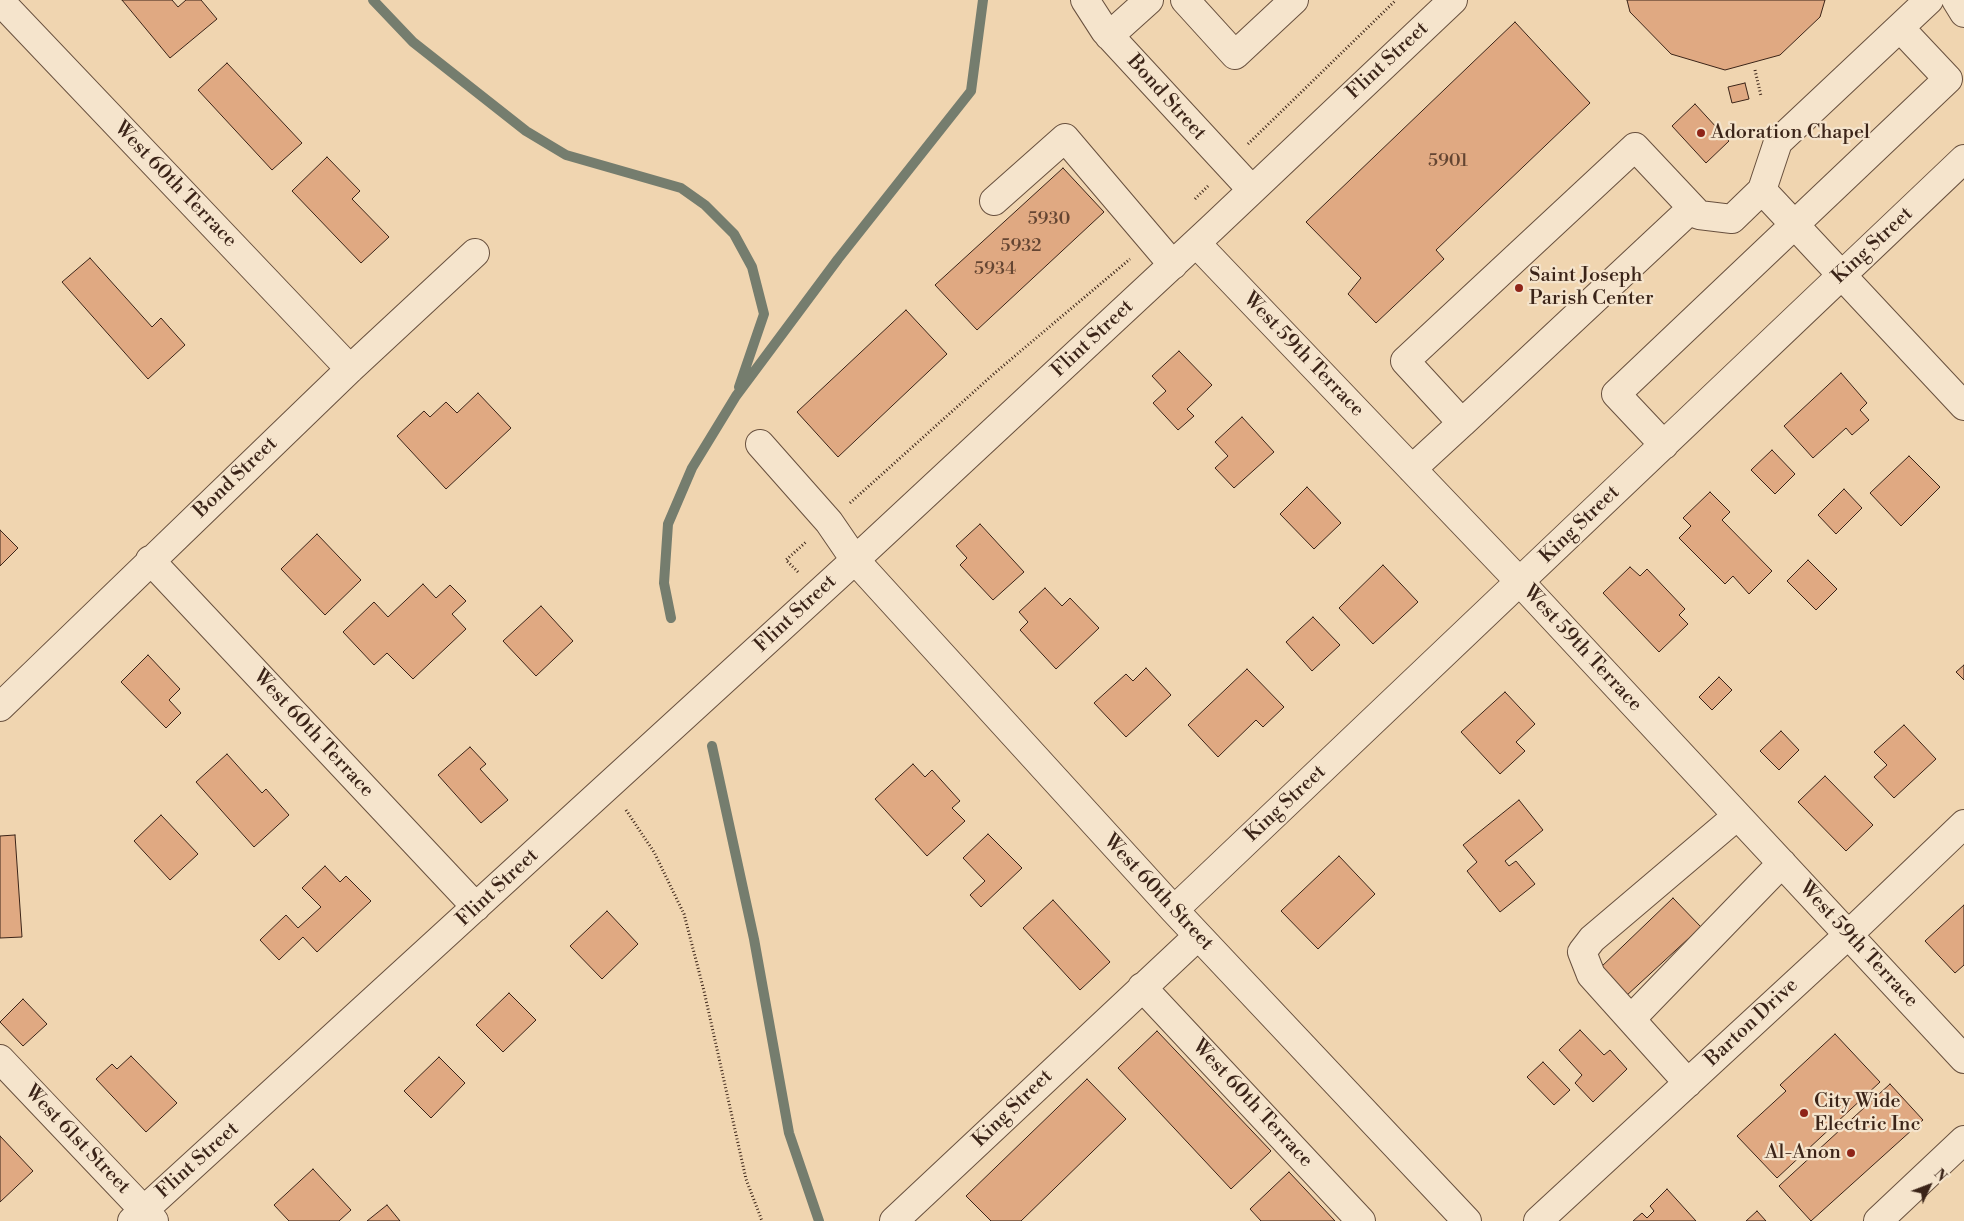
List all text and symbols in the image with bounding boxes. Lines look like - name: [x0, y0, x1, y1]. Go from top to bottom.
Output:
- street label: Flint Street: [1342, 17, 1434, 105]
- street label: Bond Street: [1121, 50, 1211, 146]
- street label: West 60th Terrace: [109, 117, 241, 253]
- place label: Adoration Chapel: [1711, 121, 1870, 145]
- marker: Adoration Chapel: [1695, 127, 1707, 139]
- house number: 5901: [1428, 151, 1468, 173]
- street label: King Street: [1828, 202, 1918, 290]
- house number: 5930: [1028, 209, 1070, 231]
- house number: 5932: [1000, 236, 1042, 258]
- house number: 5934: [974, 259, 1016, 281]
- place label: Saint Joseph Parish Center: [1529, 264, 1654, 311]
- marker: Saint Joseph Parish Center: [1513, 282, 1525, 294]
- street label: West 59th Terrace: [1237, 288, 1369, 422]
- street label: Flint Street: [1047, 295, 1139, 383]
- street label: Bond Street: [189, 432, 283, 524]
- street label: King Street: [1535, 481, 1625, 569]
- street label: Flint Street: [750, 570, 842, 658]
- street label: West 59th Terrace: [1517, 581, 1647, 717]
- street label: West 60th Terrace: [248, 665, 378, 803]
- street label: King Street: [1241, 760, 1331, 848]
- street label: West 60th Street: [1098, 830, 1218, 956]
- street label: Flint Street: [452, 844, 544, 932]
- street label: West 59th Terrace: [1793, 877, 1923, 1013]
- street label: Barton Drive: [1701, 974, 1803, 1072]
- street label: West 60th Terrace: [1187, 1035, 1317, 1173]
- street label: King Street: [968, 1065, 1058, 1153]
- street label: West 61st Street: [19, 1081, 135, 1199]
- place label: City Wide Electric Inc: [1814, 1090, 1920, 1137]
- marker: City Wide Electric Inc: [1798, 1107, 1810, 1119]
- street label: Flint Street: [152, 1118, 244, 1204]
- place label: Al-Anon: [1765, 1141, 1841, 1165]
- marker: Al-Anon: [1845, 1147, 1857, 1159]
- north arrow: [1904, 1161, 1954, 1211]
- text: N: [1930, 1166, 1950, 1186]

